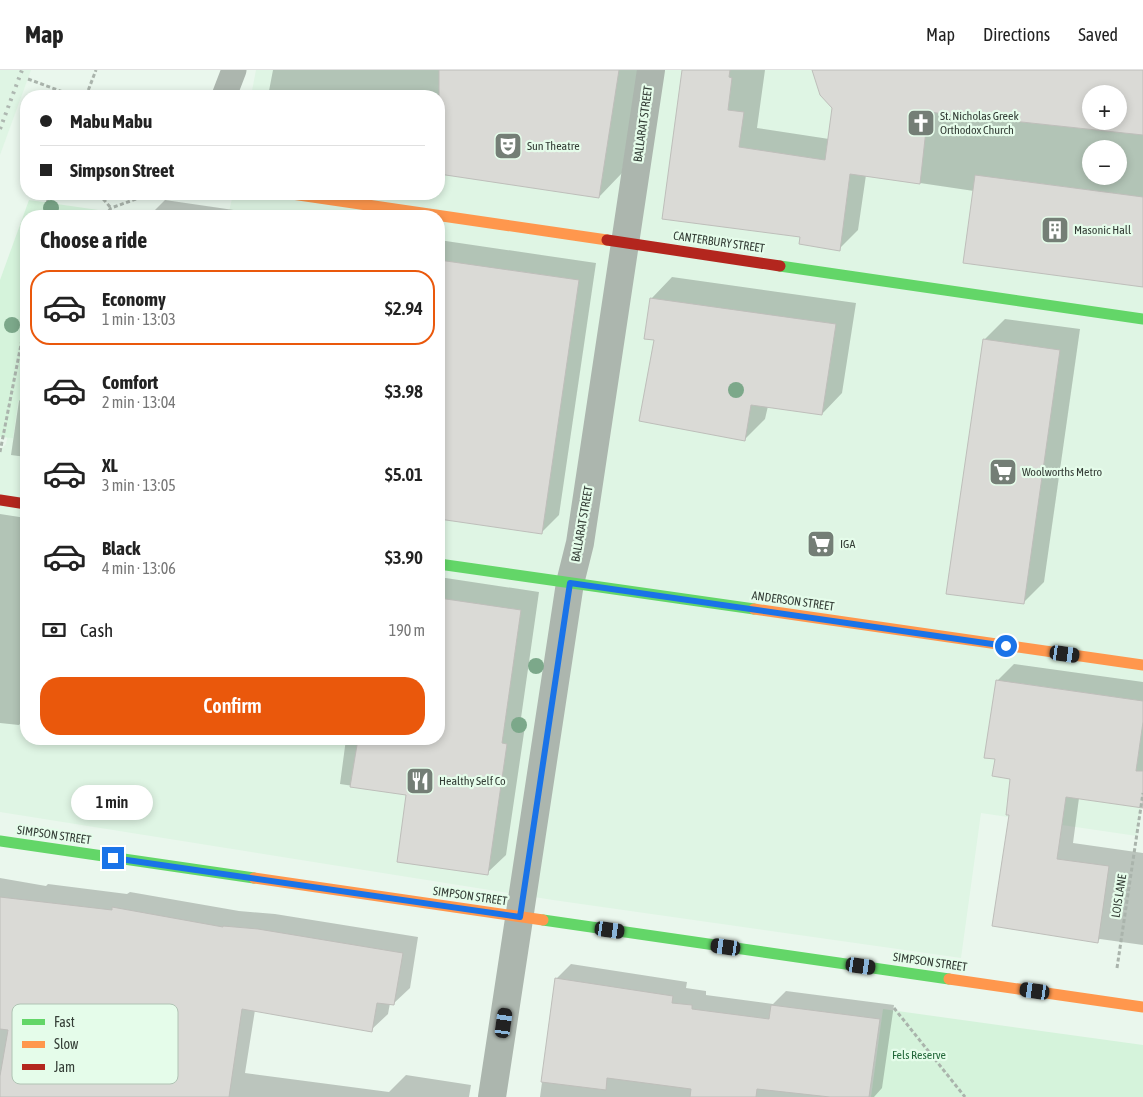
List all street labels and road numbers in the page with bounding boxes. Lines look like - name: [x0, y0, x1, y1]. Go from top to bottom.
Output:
- street label: BALLARAT STREET: [631, 84, 655, 163]
- street label: CANTERBURY STREET: [672, 229, 766, 255]
- street label: BALLARAT STREET: [568, 484, 596, 563]
- street label: ANDERSON STREET: [751, 588, 836, 614]
- street label: SIMPSON STREET: [16, 823, 93, 847]
- street label: LOIS LANE: [1109, 873, 1129, 919]
- street label: SIMPSON STREET: [432, 884, 509, 908]
- street label: SIMPSON STREET: [892, 950, 969, 974]

